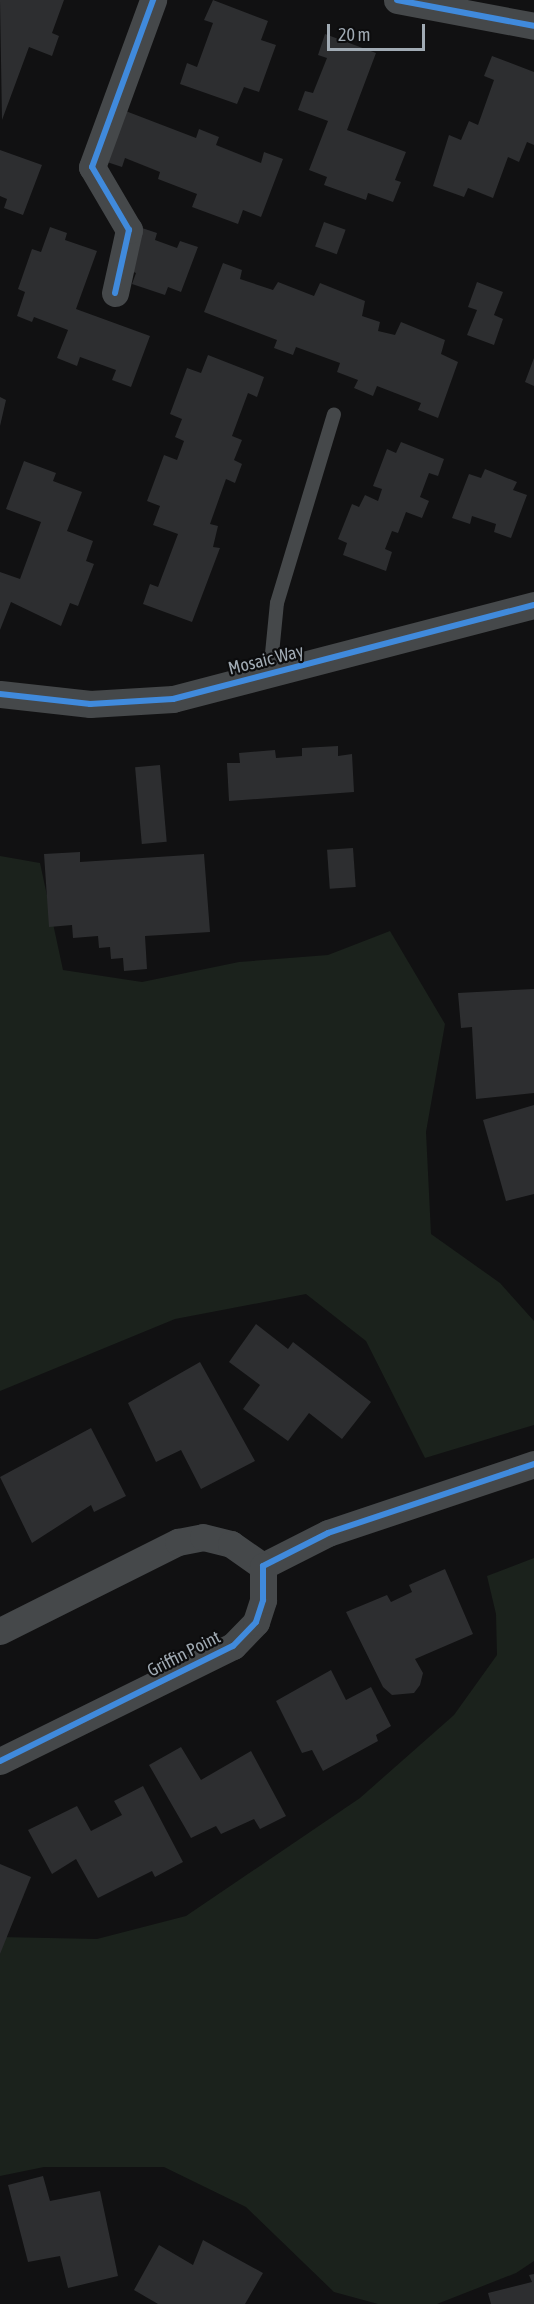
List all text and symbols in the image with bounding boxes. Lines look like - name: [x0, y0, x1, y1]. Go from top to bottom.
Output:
- scale bar: [330, 12, 428, 50]
- text: 20 m: [338, 24, 370, 45]
- street label: Mosaic Way: [226, 640, 306, 680]
- street label: Griffin Point: [144, 1626, 224, 1682]

